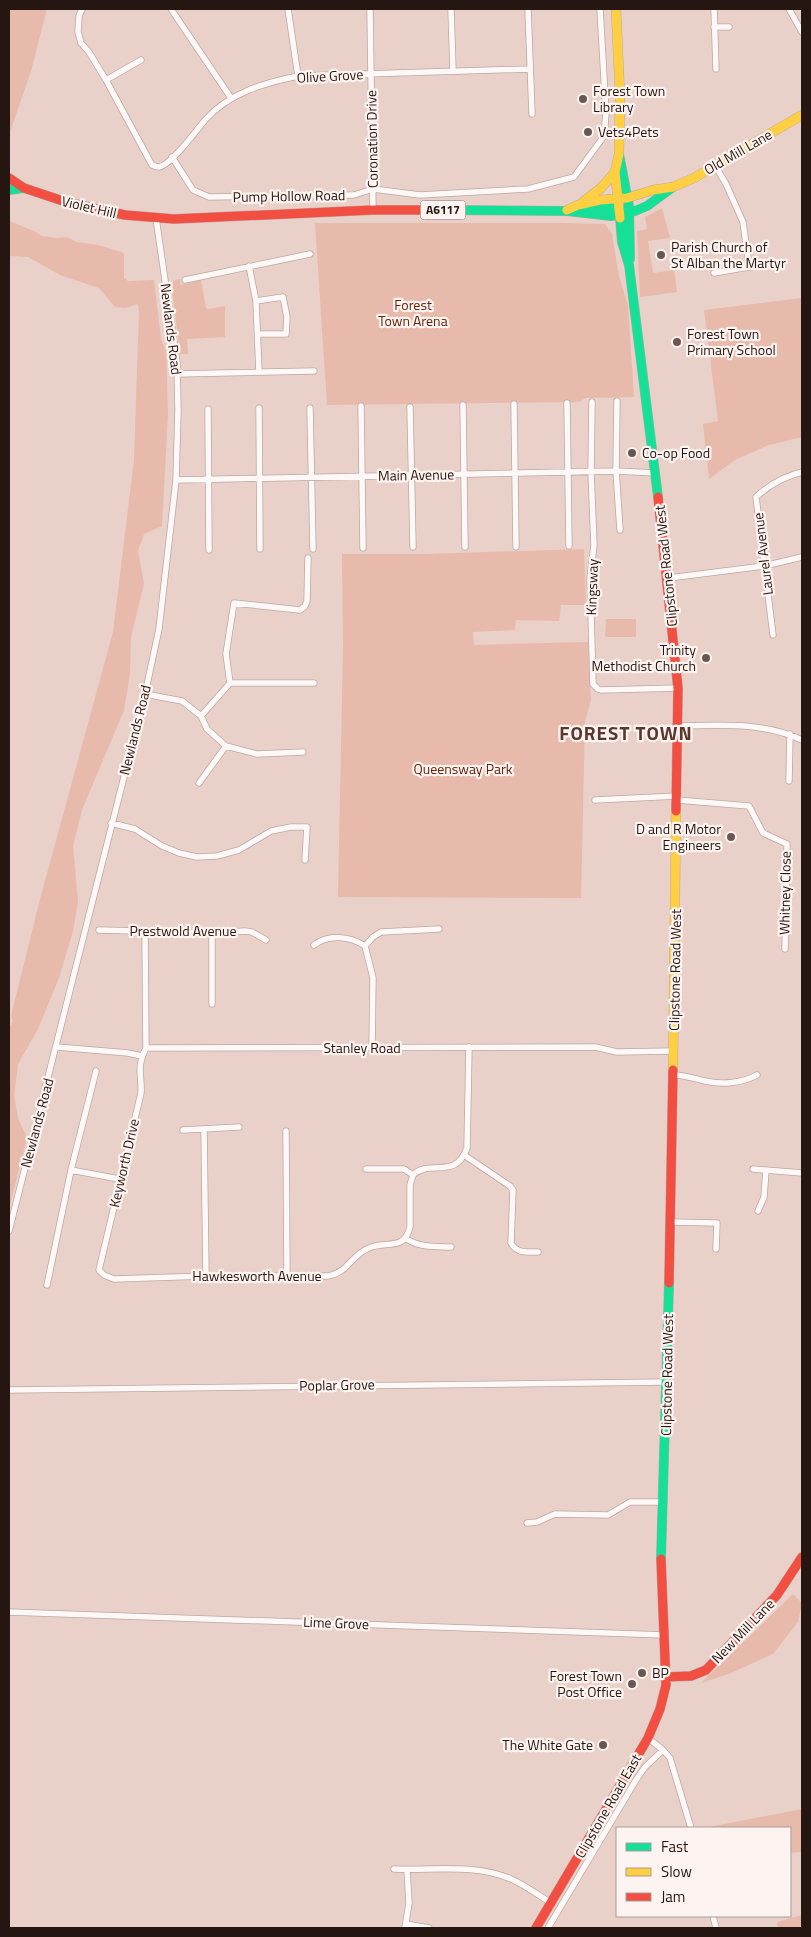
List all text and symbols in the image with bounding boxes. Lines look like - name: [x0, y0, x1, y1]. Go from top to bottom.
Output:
- street label: Olive Grove: [296, 63, 364, 88]
- place label: Forest Town Library: [593, 80, 665, 117]
- street label: Coronation Drive: [360, 90, 383, 188]
- marker: Forest Town Library: [577, 93, 589, 105]
- place label: Vets4Pets: [598, 121, 659, 142]
- street label: Old Mill Lane: [700, 124, 776, 180]
- marker: Vets4Pets: [582, 126, 594, 138]
- street label: Pump Hollow Road: [233, 184, 345, 207]
- street label: Violet Hill: [60, 190, 119, 223]
- road number: A6117: [420, 200, 466, 220]
- place label: Parish Church of St Alban the Martyr: [671, 236, 786, 273]
- marker: Parish Church of St Alban the Martyr: [655, 249, 667, 261]
- street label: Newlands Road: [155, 282, 188, 376]
- park label: Forest Town Arena: [378, 294, 448, 331]
- place label: Forest Town Primary School: [687, 323, 776, 360]
- marker: Forest Town Primary School: [671, 336, 683, 348]
- place label: Co-op Food: [642, 442, 710, 463]
- marker: Co-op Food: [626, 447, 638, 459]
- street label: Main Avenue: [378, 463, 454, 486]
- street label: Clipstone Road West: [649, 504, 682, 628]
- street label: Laurel Avenue: [747, 512, 778, 597]
- street label: Kingsway: [580, 558, 603, 616]
- place label: Trinity Methodist Church: [592, 639, 696, 676]
- marker: Trinity Methodist Church: [700, 652, 712, 664]
- street label: Newlands Road: [113, 683, 156, 777]
- district label: FOREST TOWN: [559, 718, 693, 747]
- park label: Queensway Park: [414, 758, 513, 779]
- place label: D and R Motor Engineers: [636, 818, 721, 855]
- marker: D and R Motor Engineers: [725, 831, 737, 843]
- street label: Whitney Close: [773, 851, 796, 935]
- street label: Clipstone Road West: [663, 909, 686, 1031]
- street label: Prestwold Avenue: [129, 920, 237, 941]
- street label: Stanley Road: [323, 1037, 401, 1058]
- street label: Newlands Road: [14, 1076, 59, 1170]
- street label: Keyworth Drive: [103, 1116, 144, 1209]
- street label: Hawkesworth Avenue: [192, 1265, 322, 1286]
- street label: Clipstone Road West: [655, 1314, 678, 1436]
- street label: Poplar Grove: [299, 1373, 375, 1396]
- street label: New Mill Lane: [706, 1594, 779, 1668]
- street label: Lime Grove: [303, 1611, 369, 1634]
- place label: BP: [652, 1662, 669, 1683]
- place label: Forest Town Post Office: [550, 1665, 622, 1702]
- marker: BP: [636, 1667, 648, 1679]
- marker: Forest Town Post Office: [626, 1678, 638, 1690]
- place label: The White Gate: [502, 1734, 593, 1755]
- marker: The White Gate: [597, 1739, 609, 1751]
- street label: Clipstone Road East: [569, 1750, 646, 1862]
- legend: [616, 1827, 791, 1917]
- text: Fast: [661, 1835, 689, 1858]
- text: Slow: [661, 1860, 692, 1883]
- text: Jam: [661, 1885, 685, 1908]

